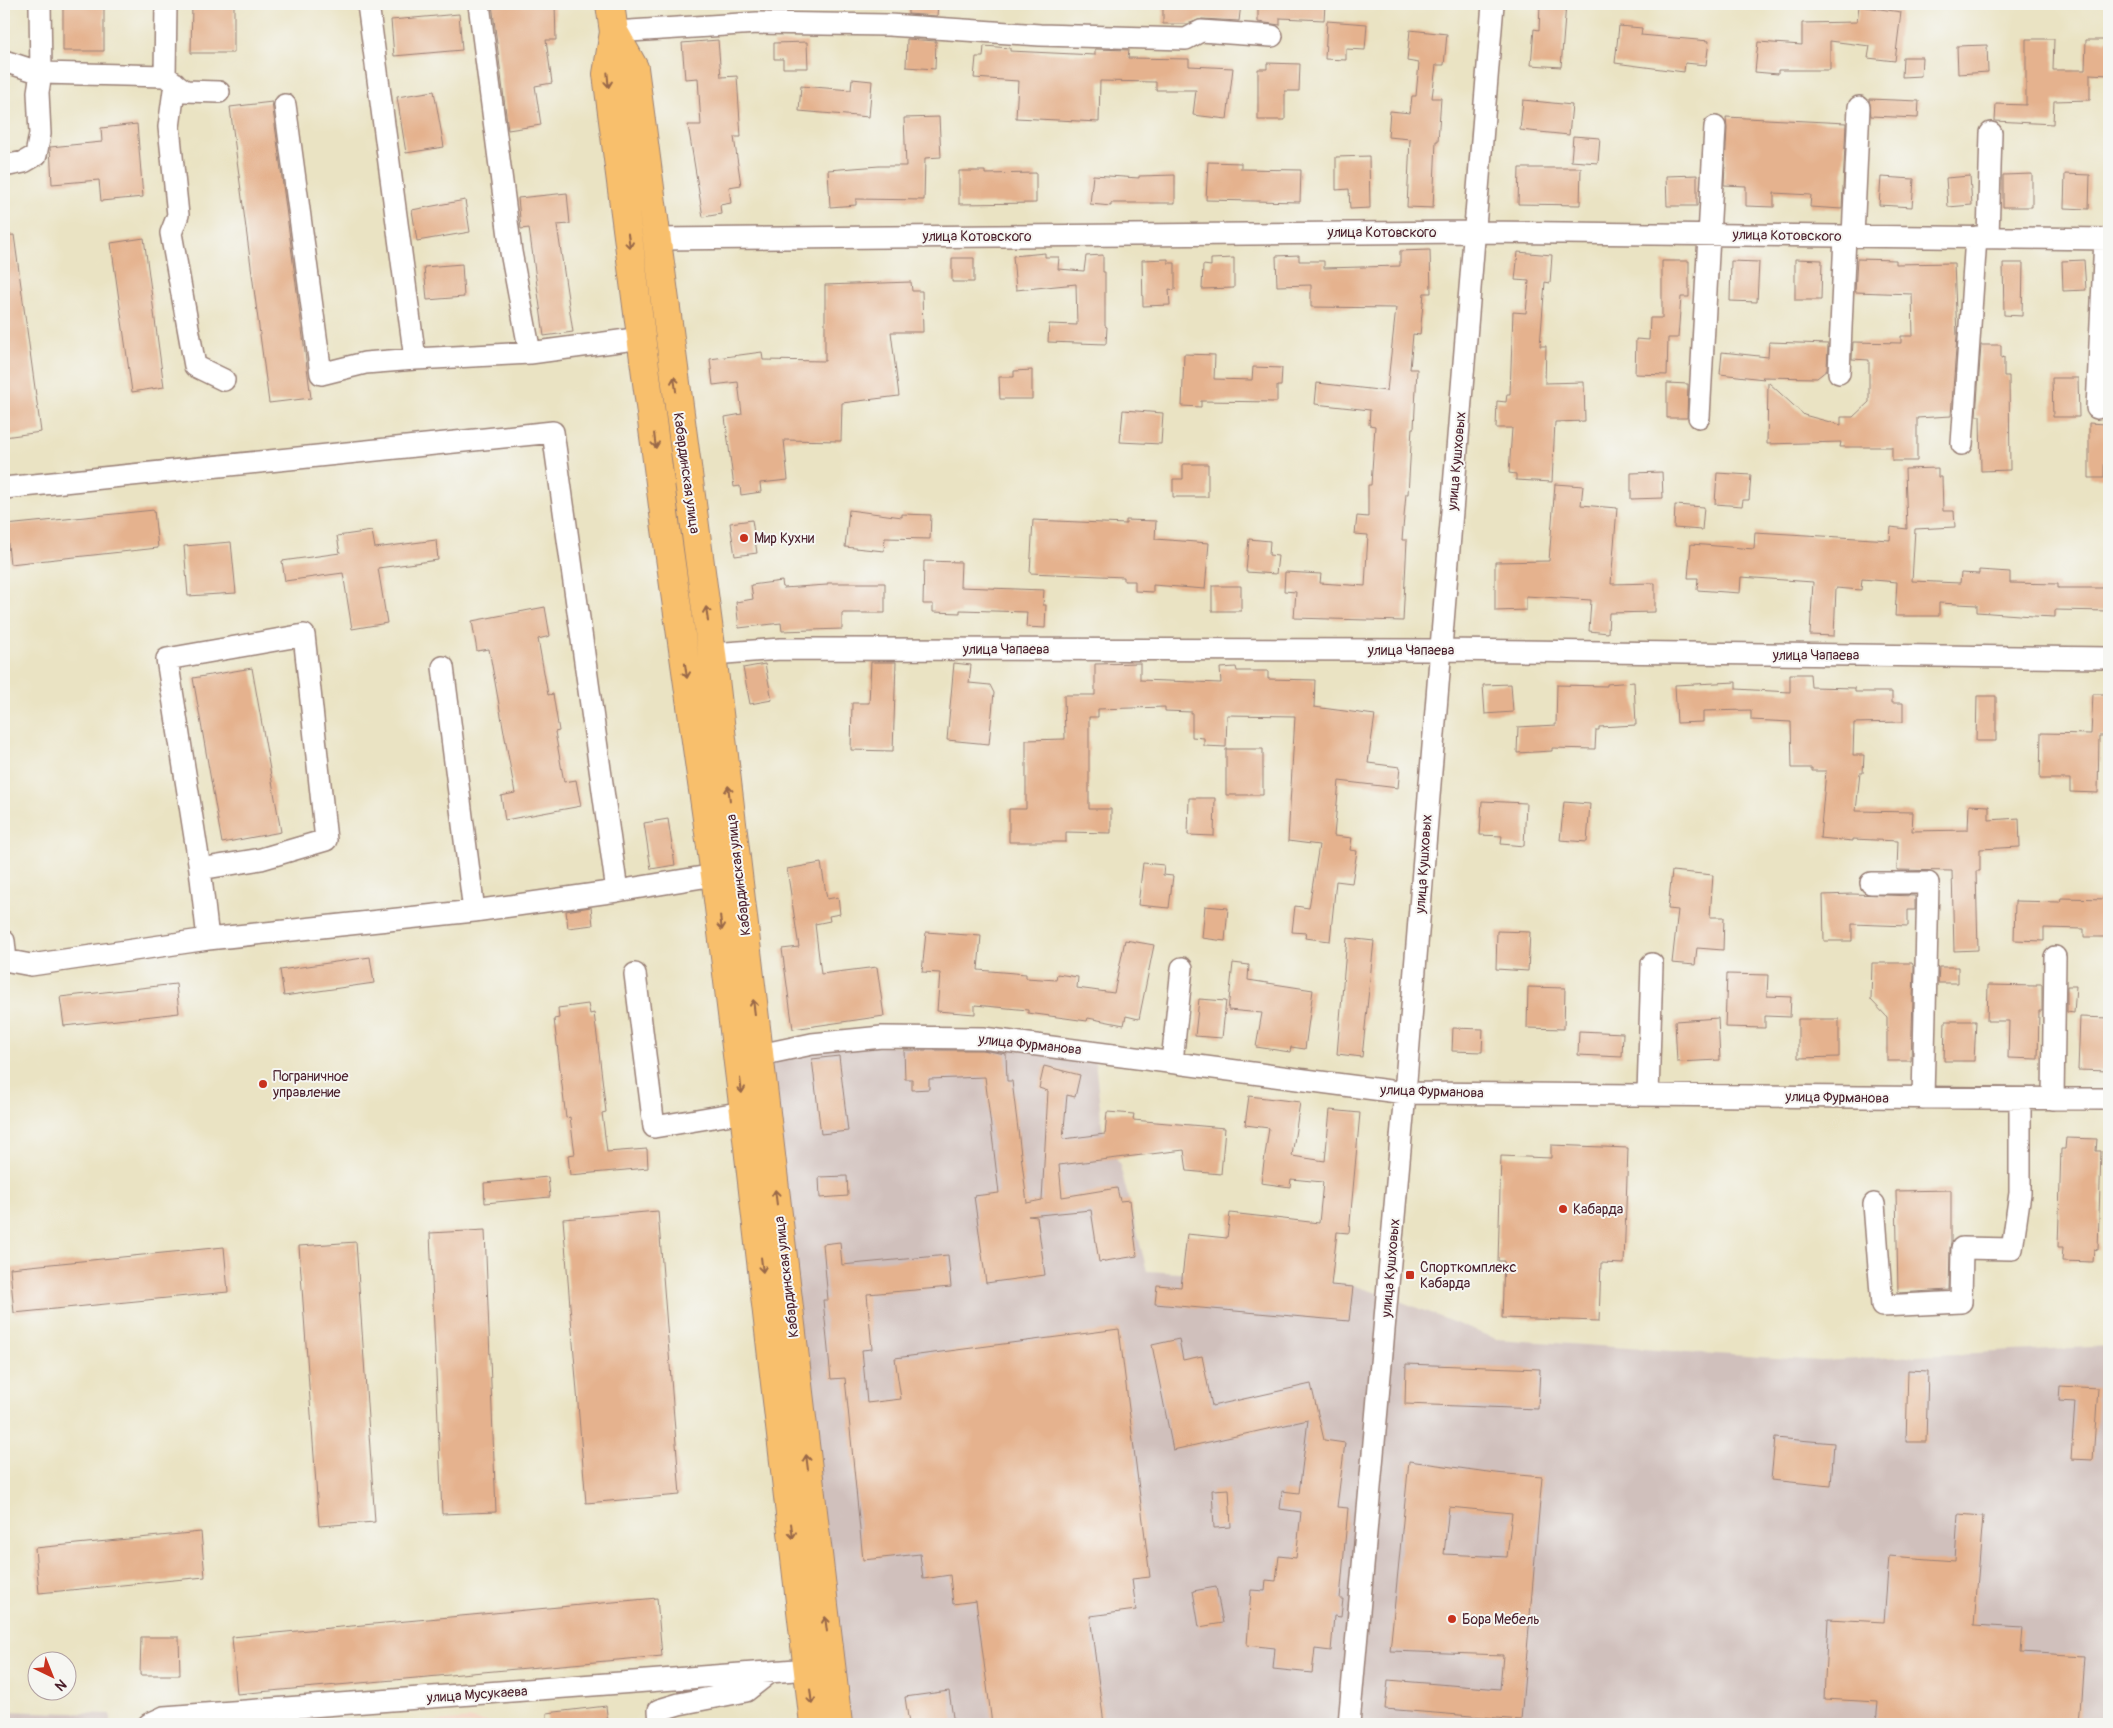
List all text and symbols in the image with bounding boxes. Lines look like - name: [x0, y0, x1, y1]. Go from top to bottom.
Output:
- one-way arrow: [603, 71, 613, 87]
- street label: улица Котовского: [1326, 224, 1437, 241]
- street label: улица Котовского: [1731, 226, 1842, 245]
- street label: улица Котовского: [921, 228, 1032, 245]
- one-way arrow: [624, 232, 634, 248]
- one-way arrow: [670, 376, 680, 392]
- street label: Кабардинская улица: [670, 411, 703, 535]
- street label: улица Кушховых: [1444, 411, 1469, 512]
- one-way arrow: [650, 433, 660, 449]
- place label: Мир Кухни: [754, 530, 814, 547]
- marker: Мир Кухни: [738, 532, 750, 544]
- one-way arrow: [701, 607, 711, 623]
- street label: улица Чапаева: [962, 641, 1049, 658]
- street label: улица Чапаева: [1367, 642, 1454, 659]
- street label: улица Чапаева: [1772, 647, 1859, 664]
- one-way arrow: [681, 663, 691, 679]
- one-way arrow: [724, 785, 734, 801]
- street label: Кабардинская улица: [723, 813, 754, 937]
- street label: улица Кушховых: [1411, 814, 1435, 915]
- one-way arrow: [716, 915, 726, 931]
- one-way arrow: [749, 999, 759, 1015]
- street label: улица Фурманова: [977, 1031, 1082, 1058]
- place label: Пограничное управление: [272, 1068, 349, 1101]
- one-way arrow: [736, 1077, 746, 1093]
- marker: Пограничное управление: [257, 1078, 269, 1090]
- street label: улица Фурманова: [1379, 1081, 1484, 1102]
- street label: улица Фурманова: [1784, 1088, 1889, 1107]
- one-way arrow: [771, 1189, 781, 1205]
- place label: Кабарда: [1573, 1201, 1623, 1218]
- marker: Кабарда: [1557, 1203, 1569, 1215]
- street label: Кабардинская улица: [771, 1215, 802, 1339]
- street label: улица Кушховых: [1378, 1218, 1403, 1319]
- one-way arrow: [757, 1257, 767, 1273]
- place label: Спорткомплекс Кабарда: [1420, 1259, 1517, 1292]
- marker: Спорткомплекс Кабарда: [1404, 1269, 1416, 1281]
- one-way arrow: [802, 1455, 812, 1471]
- one-way arrow: [787, 1523, 797, 1539]
- place label: Бора Мебель: [1462, 1611, 1540, 1628]
- marker: Бора Мебель: [1446, 1613, 1458, 1625]
- one-way arrow: [821, 1616, 831, 1632]
- north arrow: [28, 1650, 78, 1700]
- text: N: [51, 1676, 70, 1695]
- street label: улица Мусукаева: [425, 1682, 528, 1707]
- one-way arrow: [806, 1689, 816, 1705]

